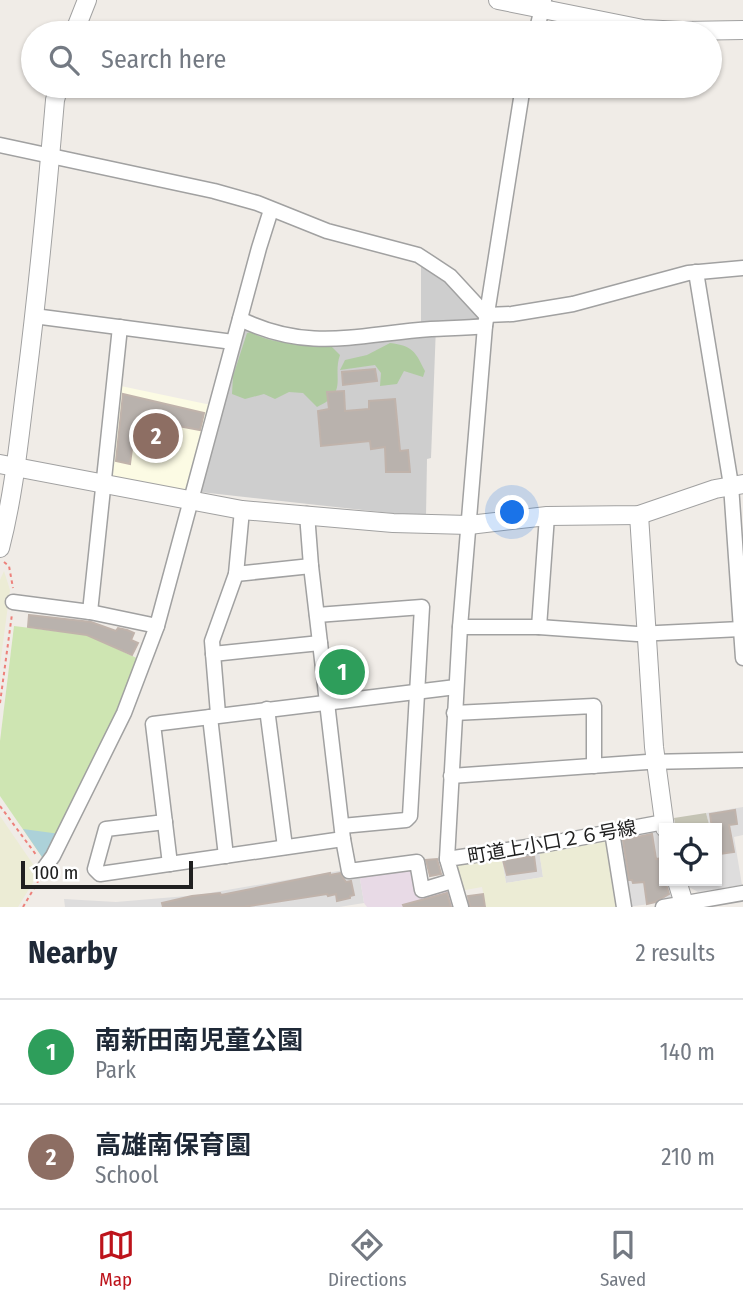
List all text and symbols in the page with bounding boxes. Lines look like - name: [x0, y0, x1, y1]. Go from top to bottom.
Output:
- search box: [21, 21, 722, 98]
- icon: search: [45, 41, 83, 79]
- text: Search here: [101, 44, 226, 75]
- pin: 2: [133, 410, 179, 462]
- your location: [495, 495, 529, 529]
- pin: 1: [319, 646, 365, 698]
- street label: 町道上小口２６号線: [466, 816, 638, 868]
- map controls: [659, 823, 722, 886]
- button: locate: [659, 823, 722, 886]
- scale bar: [21, 858, 192, 890]
- text: 100 m: [32, 861, 78, 884]
- text: Nearby: [28, 935, 117, 971]
- text: 2 results: [635, 939, 715, 967]
- text: 南新田南児童公園: [95, 1025, 303, 1056]
- text: 1: [46, 1038, 56, 1066]
- text: 140 m: [660, 1038, 715, 1066]
- text: Park: [95, 1056, 136, 1084]
- text: 高雄南保育園: [95, 1130, 251, 1161]
- text: 2: [46, 1143, 56, 1171]
- text: 210 m: [661, 1143, 715, 1171]
- text: School: [95, 1161, 159, 1189]
- tab: Map: [97, 1226, 135, 1291]
- tab: Directions: [328, 1226, 407, 1291]
- tab: Saved: [600, 1226, 646, 1291]

